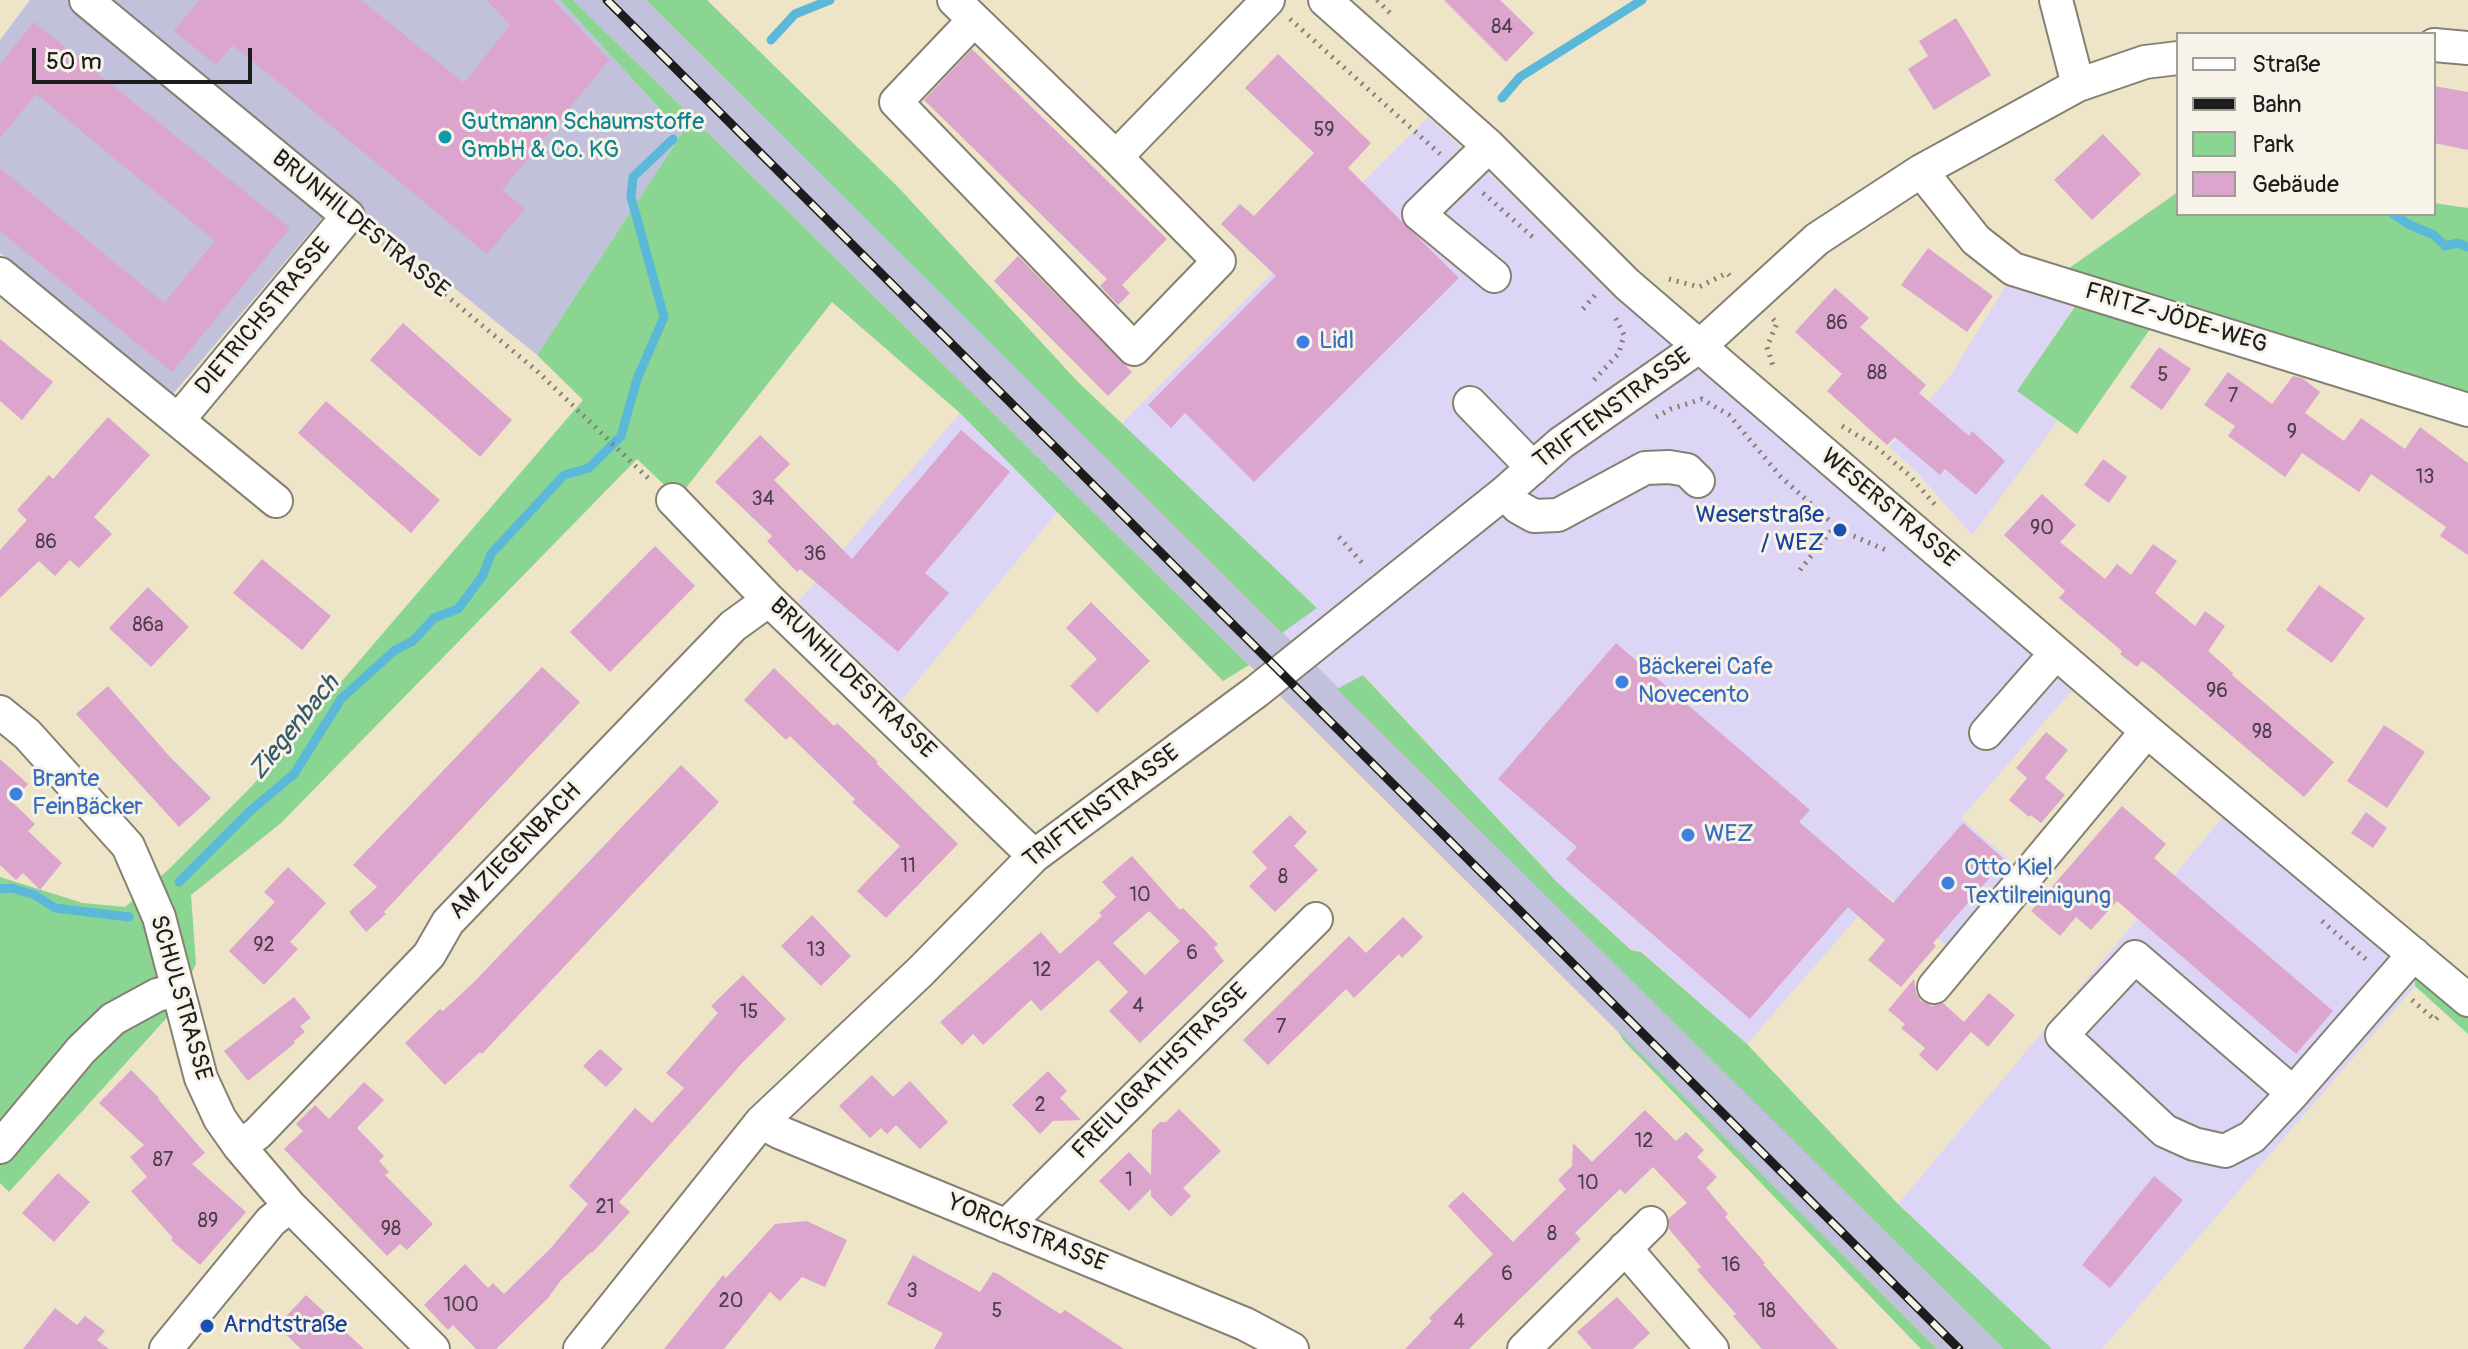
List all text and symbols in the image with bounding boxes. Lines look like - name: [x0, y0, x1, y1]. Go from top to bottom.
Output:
- house number: 84: [1491, 16, 1513, 40]
- scale bar: [36, 32, 256, 82]
- legend: [2176, 32, 2436, 216]
- text: 50 m: [46, 47, 102, 76]
- text: Straße: [2252, 50, 2320, 79]
- text: Bahn: [2252, 90, 2302, 119]
- place label: Gutmann Schaumstoffe GmbH & Co. KG: [461, 109, 704, 165]
- house number: 59: [1313, 119, 1335, 143]
- marker: Gutmann Schaumstoffe GmbH & Co. KG: [436, 128, 454, 146]
- text: Park: [2252, 130, 2294, 159]
- street label: BRUNHILDESTRASSE: [266, 145, 454, 305]
- text: Gebäude: [2252, 170, 2339, 199]
- street label: DIETRICHSTRASSE: [190, 233, 338, 401]
- street label: FRITZ-JÖDE-WEG: [2081, 278, 2271, 360]
- house number: 86: [1826, 312, 1848, 336]
- place label: Lidl: [1319, 328, 1354, 356]
- marker: Lidl: [1294, 333, 1312, 351]
- street label: TRIFTENSTRASSE: [1528, 342, 1698, 476]
- house number: 88: [1867, 362, 1887, 386]
- house number: 5: [2158, 364, 2168, 388]
- house number: 7: [2228, 385, 2238, 409]
- house number: 9: [2287, 421, 2297, 445]
- street label: WESERSTRASSE: [1814, 443, 1964, 575]
- house number: 13: [2416, 466, 2434, 490]
- house number: 34: [752, 488, 774, 512]
- place label: Weserstraße / WEZ: [1696, 502, 1824, 558]
- house number: 90: [2030, 517, 2054, 541]
- marker: Weserstraße / WEZ: [1831, 521, 1849, 539]
- house number: 86: [35, 531, 57, 555]
- house number: 36: [804, 543, 826, 567]
- street label: BRUNHILDESTRASSE: [763, 592, 941, 766]
- house number: 86a: [132, 614, 164, 638]
- place label: Bäckerei Cafe Novecento: [1638, 654, 1773, 710]
- water label: Ziegenbach: [243, 669, 347, 787]
- marker: Bäckerei Cafe Novecento: [1613, 673, 1631, 691]
- house number: 96: [2206, 680, 2228, 704]
- house number: 98: [2252, 721, 2272, 745]
- street label: TRIFTENSTRASSE: [1018, 739, 1186, 875]
- place label: Brante FeinBäcker: [32, 766, 143, 822]
- street label: AM ZIEGENBACH: [444, 778, 588, 926]
- marker: Brante FeinBäcker: [7, 785, 25, 803]
- place label: WEZ: [1704, 821, 1753, 849]
- marker: WEZ: [1679, 826, 1697, 844]
- house number: 11: [900, 855, 916, 879]
- place label: Otto Kiel Textilreinigung: [1964, 855, 2111, 911]
- house number: 8: [1278, 866, 1288, 890]
- marker: Otto Kiel Textilreinigung: [1939, 874, 1957, 892]
- house number: 10: [1129, 884, 1151, 908]
- street label: SCHULSTRASSE: [143, 912, 217, 1084]
- house number: 92: [253, 934, 275, 958]
- house number: 13: [807, 939, 825, 963]
- house number: 6: [1186, 942, 1198, 966]
- house number: 12: [1033, 959, 1051, 983]
- street label: FREILIGRATHSTRASSE: [1067, 978, 1255, 1166]
- house number: 4: [1132, 995, 1144, 1019]
- house number: 15: [740, 1001, 758, 1025]
- house number: 7: [1276, 1016, 1286, 1040]
- house number: 2: [1034, 1094, 1046, 1118]
- house number: 12: [1635, 1130, 1653, 1154]
- house number: 87: [153, 1149, 173, 1173]
- house number: 1: [1125, 1169, 1133, 1193]
- house number: 10: [1577, 1172, 1599, 1196]
- street label: YORCKSTRASSE: [943, 1189, 1111, 1279]
- house number: 21: [596, 1196, 614, 1220]
- house number: 89: [198, 1210, 218, 1234]
- house number: 98: [381, 1218, 401, 1242]
- house number: 8: [1547, 1223, 1557, 1247]
- house number: 16: [1721, 1254, 1741, 1278]
- house number: 6: [1501, 1263, 1513, 1287]
- house number: 3: [906, 1280, 918, 1304]
- house number: 20: [719, 1290, 743, 1314]
- house number: 100: [443, 1294, 479, 1318]
- house number: 5: [992, 1300, 1002, 1324]
- house number: 18: [1758, 1300, 1776, 1324]
- house number: 4: [1453, 1311, 1465, 1335]
- place label: Arndtstraße: [223, 1312, 347, 1340]
- marker: Arndtstraße: [198, 1317, 216, 1335]

